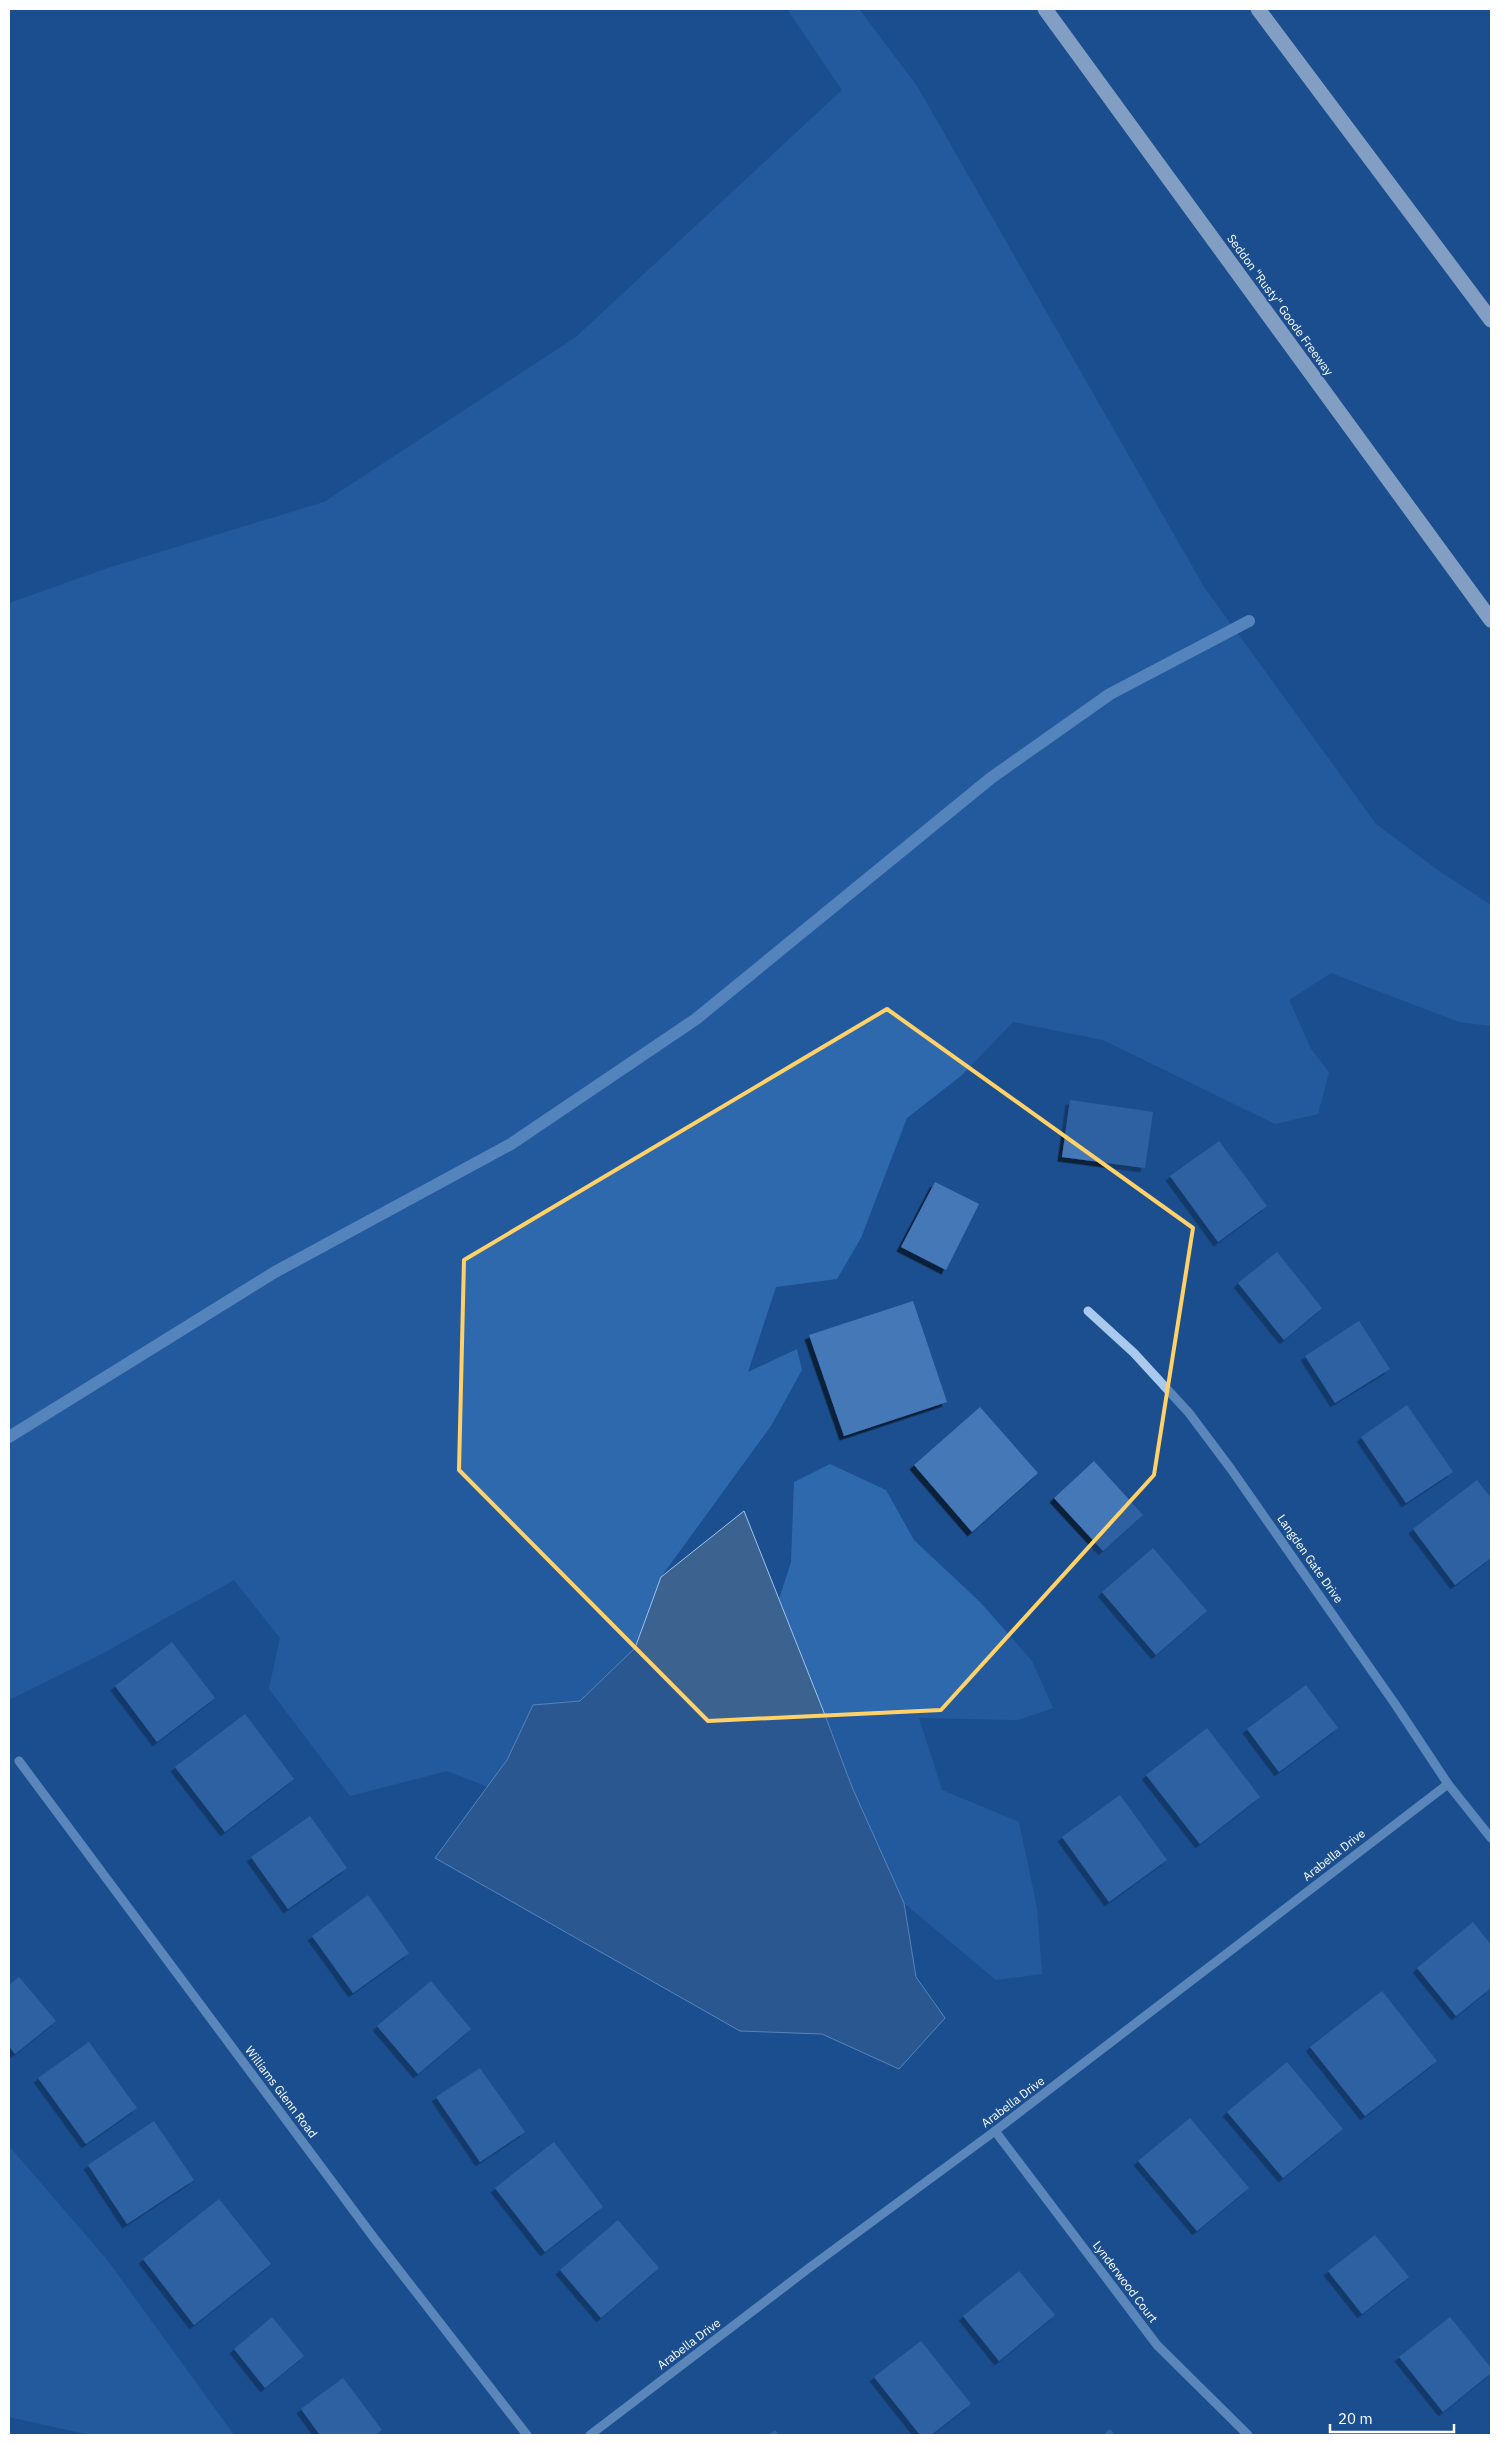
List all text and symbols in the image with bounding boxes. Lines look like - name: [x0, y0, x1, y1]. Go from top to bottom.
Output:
- street label: Seddon "Rusty" Goode Freeway: [1224, 231, 1337, 378]
- street label: Langden Gate Drive: [1274, 1511, 1347, 1606]
- street label: Arabella Drive: [1299, 1825, 1368, 1884]
- street label: Williams Glenn Road: [242, 2043, 321, 2141]
- street label: Arabella Drive: [978, 2073, 1048, 2130]
- street label: Lynderwood Court: [1090, 2238, 1161, 2326]
- street label: Arabella Drive: [654, 2315, 724, 2372]
- scale bar: [1330, 2402, 1454, 2434]
- text: 20 m: [1338, 2409, 1373, 2428]

